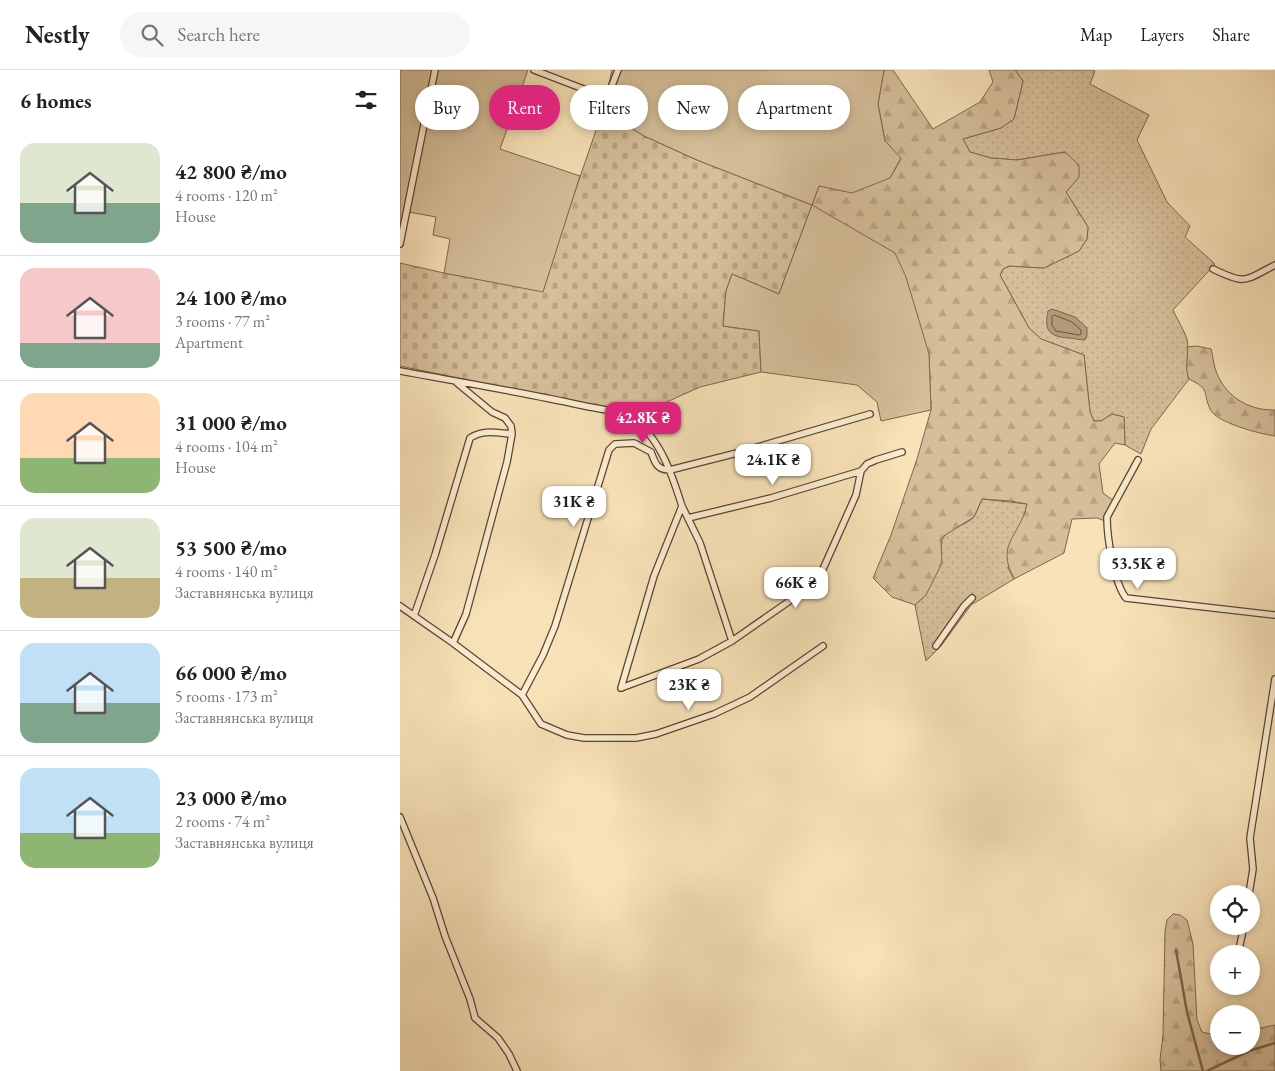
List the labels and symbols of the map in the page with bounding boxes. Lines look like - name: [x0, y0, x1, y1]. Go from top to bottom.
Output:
- pin: 42.8K ₴: [597, 402, 689, 444]
- pin: 24.1K ₴: [727, 444, 819, 486]
- pin: 31K ₴: [539, 486, 609, 528]
- pin: 53.5K ₴: [1092, 548, 1184, 590]
- pin: 66K ₴: [761, 566, 831, 609]
- pin: 23K ₴: [654, 668, 724, 711]

